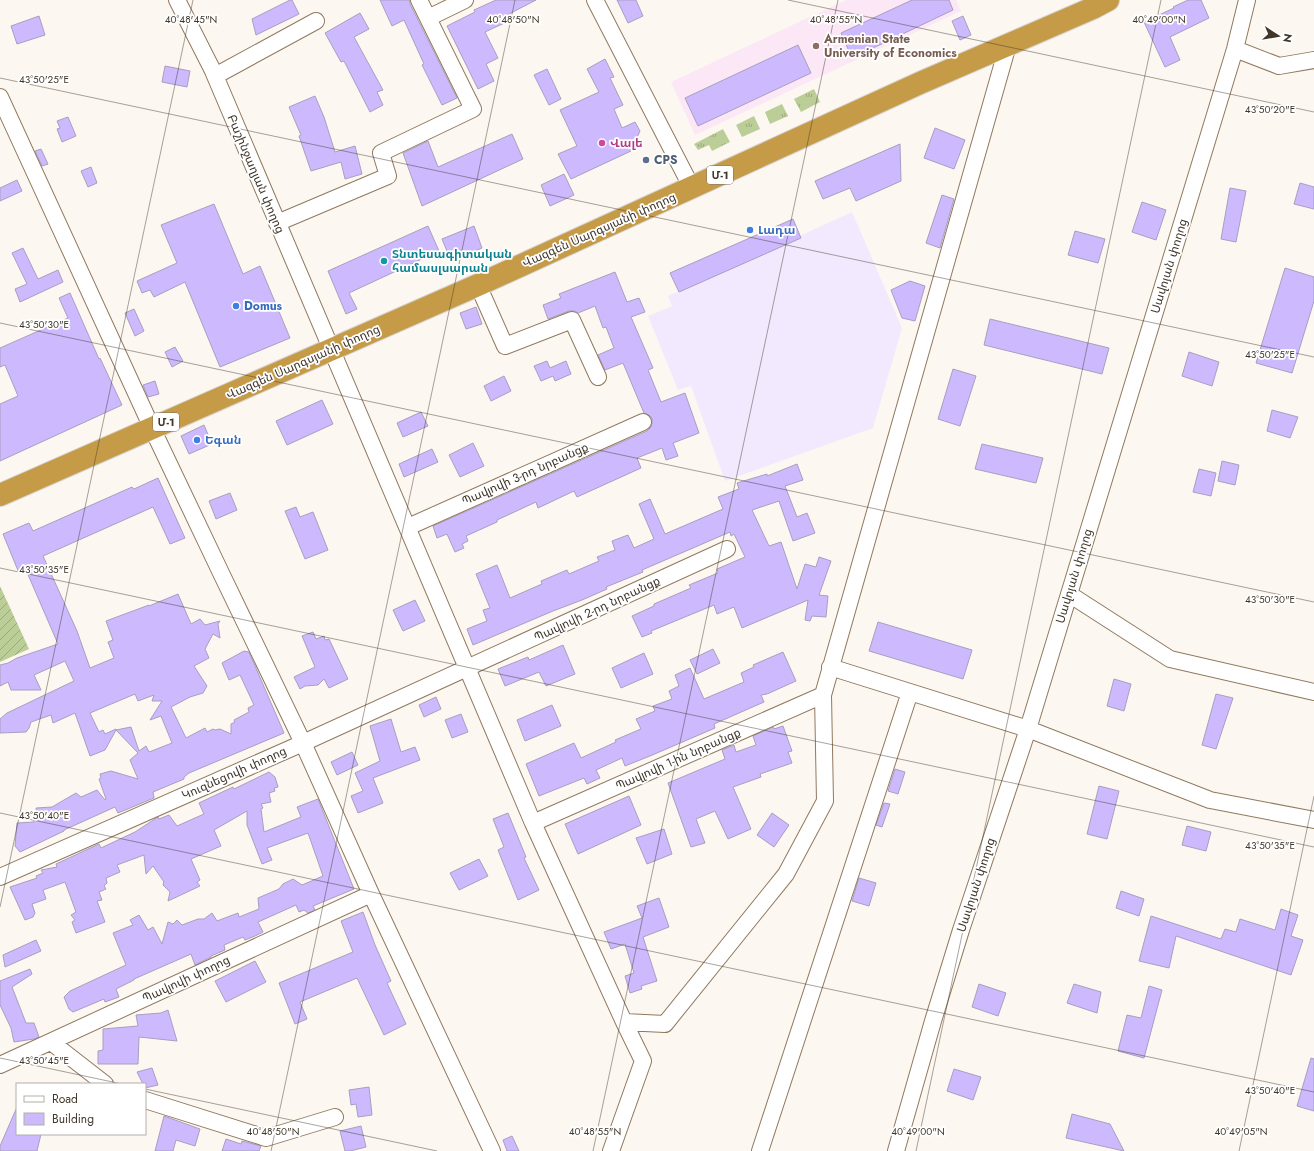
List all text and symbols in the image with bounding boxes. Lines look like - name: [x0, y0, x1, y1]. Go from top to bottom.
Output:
- text: 40°48'45"N: [165, 12, 217, 27]
- text: 40°48'50"N: [487, 12, 539, 27]
- text: 40°48'55"N: [810, 12, 862, 27]
- text: 40°49'00"N: [1132, 12, 1186, 27]
- north arrow: [1258, 16, 1298, 56]
- place label: Armenian State University of Economics: [823, 30, 957, 62]
- text: N: [1279, 32, 1297, 44]
- marker: Armenian State University of Economics: [811, 41, 821, 51]
- text: 43°50'25"E: [19, 72, 69, 87]
- text: 43°50'20"E: [1245, 102, 1295, 117]
- street label: Բաշինջաղյան փողոց: [223, 112, 289, 236]
- place label: Վալե: [610, 134, 643, 152]
- marker: Վալե: [597, 138, 607, 148]
- place label: CPS: [654, 151, 678, 169]
- marker: CPS: [641, 155, 651, 165]
- road number: Մ-1: [707, 166, 733, 184]
- street label: Վազգեն Սարգսյանի փողոց: [519, 188, 679, 272]
- street label: Սավոյան փողոց: [1146, 216, 1192, 316]
- place label: Լադա: [758, 221, 795, 239]
- marker: Լադա: [745, 225, 755, 235]
- place label: Տնտեսագիտական համասլսարան: [392, 245, 512, 277]
- marker: Տնտեսագիտական համասլսարան: [379, 256, 389, 266]
- place label: Domus: [244, 297, 283, 315]
- marker: Domus: [231, 301, 241, 311]
- text: 43°50'30"E: [19, 317, 69, 332]
- street label: Վազգեն Սարգսյանի փողոց: [223, 320, 383, 404]
- text: 43°50'25"E: [1245, 347, 1295, 362]
- road number: Մ-1: [153, 413, 179, 431]
- place label: Եգան: [205, 431, 241, 449]
- marker: Եգան: [192, 435, 202, 445]
- street label: Պավլովի 3-րդ նրբանցք: [459, 438, 591, 510]
- street label: Սավոյան փողոց: [1051, 526, 1097, 626]
- text: 43°50'35"E: [19, 562, 69, 577]
- street label: Պավլովի 2-րդ նրբանցք: [531, 572, 663, 646]
- text: 43°50'30"E: [1245, 592, 1295, 607]
- street label: Պավլովի 1-ին նրբանցք: [612, 723, 744, 795]
- street label: Կուզնեցովի փողոց: [179, 742, 289, 804]
- text: 43°50'40"E: [19, 808, 69, 823]
- street label: Սավոյան փողոց: [952, 835, 1000, 935]
- text: 43°50'35"E: [1245, 838, 1295, 853]
- street label: Պավլովի փողոց: [139, 951, 233, 1007]
- text: 43°50'45"E: [19, 1053, 69, 1068]
- legend: [16, 1083, 146, 1135]
- text: 43°50'40"E: [1245, 1083, 1295, 1098]
- text: Road: [52, 1090, 78, 1108]
- text: Building: [52, 1110, 94, 1128]
- text: 40°48'50"N: [247, 1124, 299, 1139]
- text: 40°48'55"N: [569, 1124, 621, 1139]
- text: 40°49'00"N: [891, 1124, 945, 1139]
- text: 40°49'05"N: [1214, 1124, 1268, 1139]

